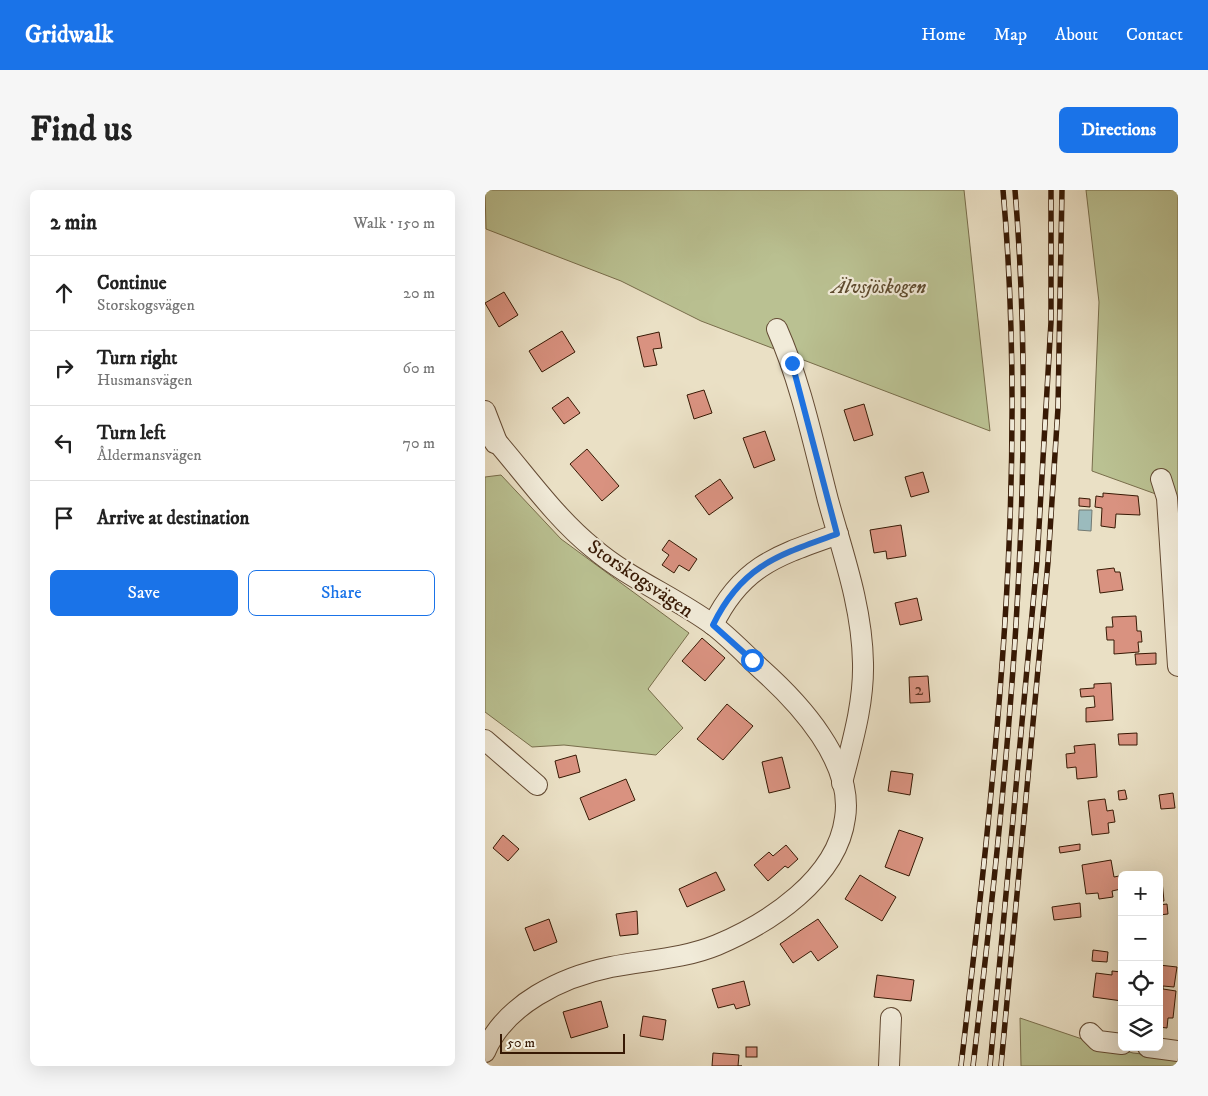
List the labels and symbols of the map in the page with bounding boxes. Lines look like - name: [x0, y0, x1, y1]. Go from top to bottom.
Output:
- park label: Älvsjöskogen: [830, 275, 926, 300]
- route end: [781, 352, 804, 375]
- street label: Storskogsvägen: [582, 535, 698, 624]
- route start: [741, 649, 764, 672]
- house number: 2: [915, 679, 924, 701]
- scale bar: [500, 1031, 625, 1054]

